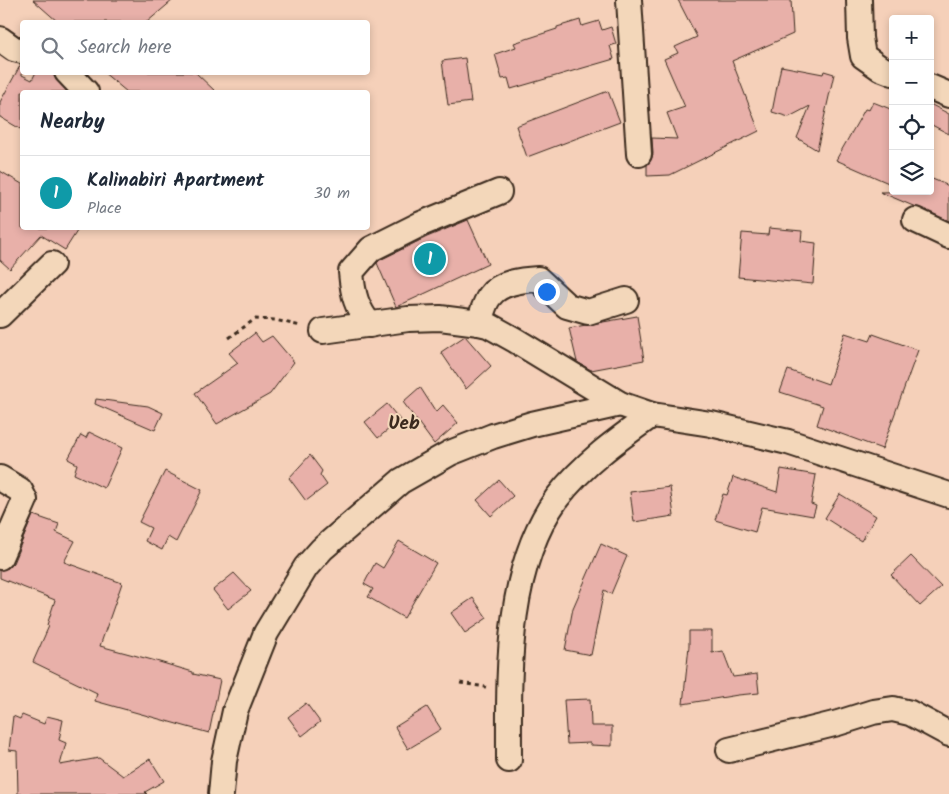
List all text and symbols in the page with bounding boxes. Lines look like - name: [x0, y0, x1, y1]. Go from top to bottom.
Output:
- map controls: [889, 15, 934, 195]
- button: +: [889, 15, 934, 60]
- search box: [20, 20, 370, 75]
- text: Search here: [78, 33, 172, 63]
- icon: search: [38, 34, 66, 62]
- button: −: [889, 60, 934, 105]
- button: locate: [889, 105, 934, 150]
- text: Nearby: [40, 106, 105, 139]
- button: layers: [889, 150, 934, 195]
- text: Kalinabiri Apartment: [87, 166, 264, 196]
- text: 1: [54, 181, 58, 206]
- text: 30 m: [314, 181, 350, 206]
- text: Place: [87, 196, 121, 221]
- pin: 1: [414, 240, 446, 278]
- your location: [534, 279, 560, 305]
- district label: Ueb: [388, 409, 420, 439]

